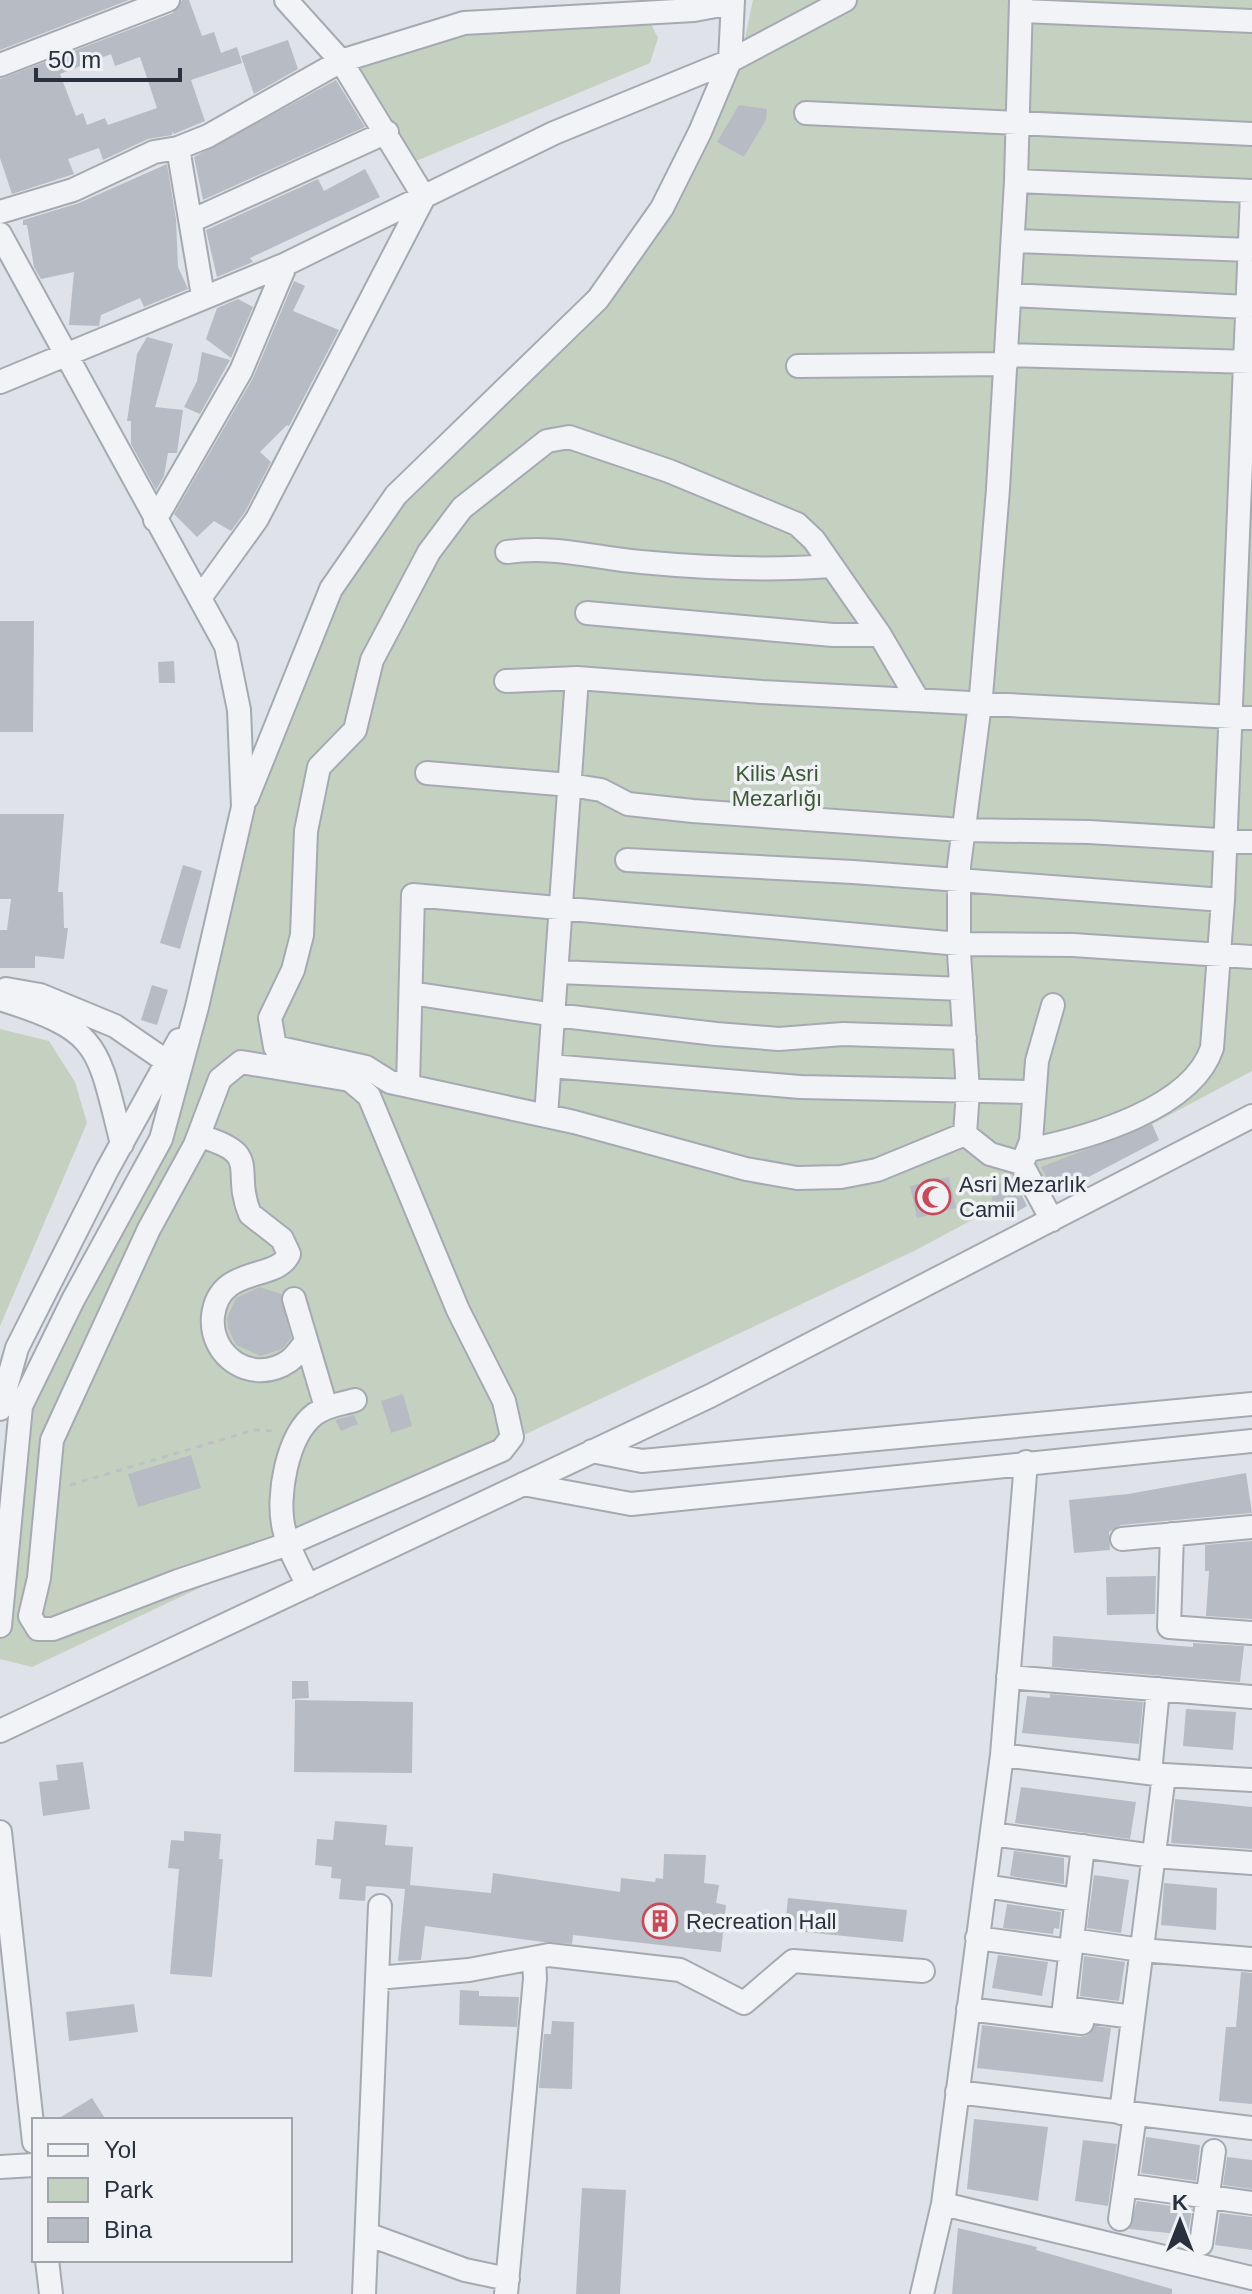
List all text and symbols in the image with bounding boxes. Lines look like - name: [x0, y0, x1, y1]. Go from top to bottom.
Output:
- scale bar: [36, 32, 180, 82]
- text: 50 m: [48, 46, 101, 73]
- park label: Kilis Asri Mezarlığı: [732, 761, 822, 811]
- place label: Asri Mezarlık Camii: [959, 1172, 1087, 1222]
- mosque icon: Asri Mezarlık Camii: [914, 1178, 952, 1216]
- building icon: Recreation Hall: [641, 1902, 679, 1940]
- place label: Recreation Hall: [686, 1909, 836, 1934]
- legend: [32, 2118, 292, 2262]
- text: Yol: [104, 2136, 136, 2163]
- text: Park: [104, 2176, 154, 2203]
- north arrow: [1140, 2182, 1220, 2262]
- text: K: [1172, 2190, 1188, 2215]
- text: Bina: [104, 2216, 153, 2243]

